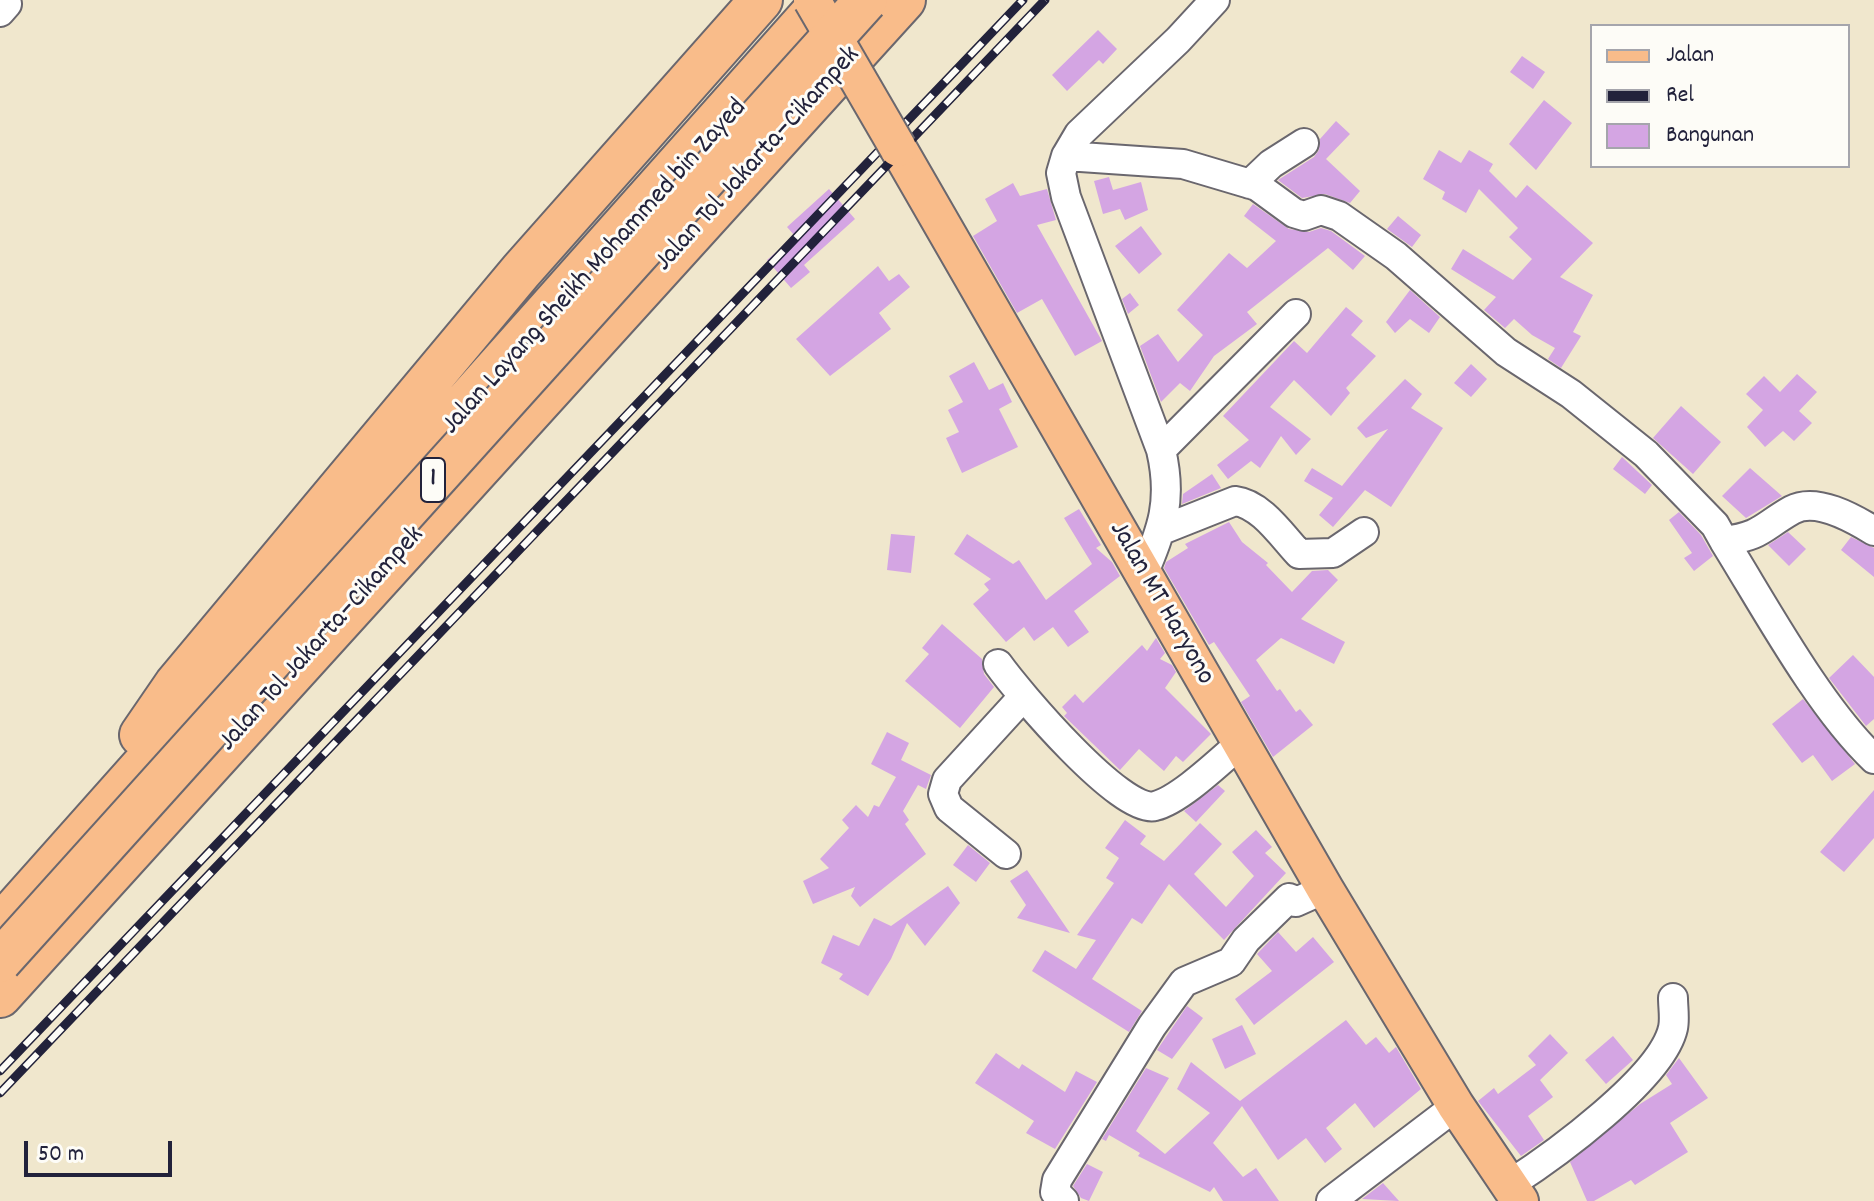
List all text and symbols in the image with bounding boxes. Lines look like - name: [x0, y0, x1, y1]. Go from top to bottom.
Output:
- legend: [1590, 24, 1850, 168]
- text: Jalan: [1666, 39, 1714, 73]
- street label: Jalan Tol Jakarta–Cikampek: [649, 40, 869, 280]
- text: Rel: [1666, 79, 1694, 113]
- street label: Jalan Layang Sheikh Mohammed bin Zayed: [436, 93, 756, 443]
- text: Bangunan: [1666, 119, 1754, 153]
- road number: 1: [421, 458, 445, 502]
- street label: Jalan MT Haryono: [1100, 516, 1220, 692]
- street label: Jalan Tol Jakarta–Cikampek: [213, 520, 433, 760]
- scale bar: [28, 1125, 176, 1175]
- text: 50 m: [38, 1138, 84, 1172]

